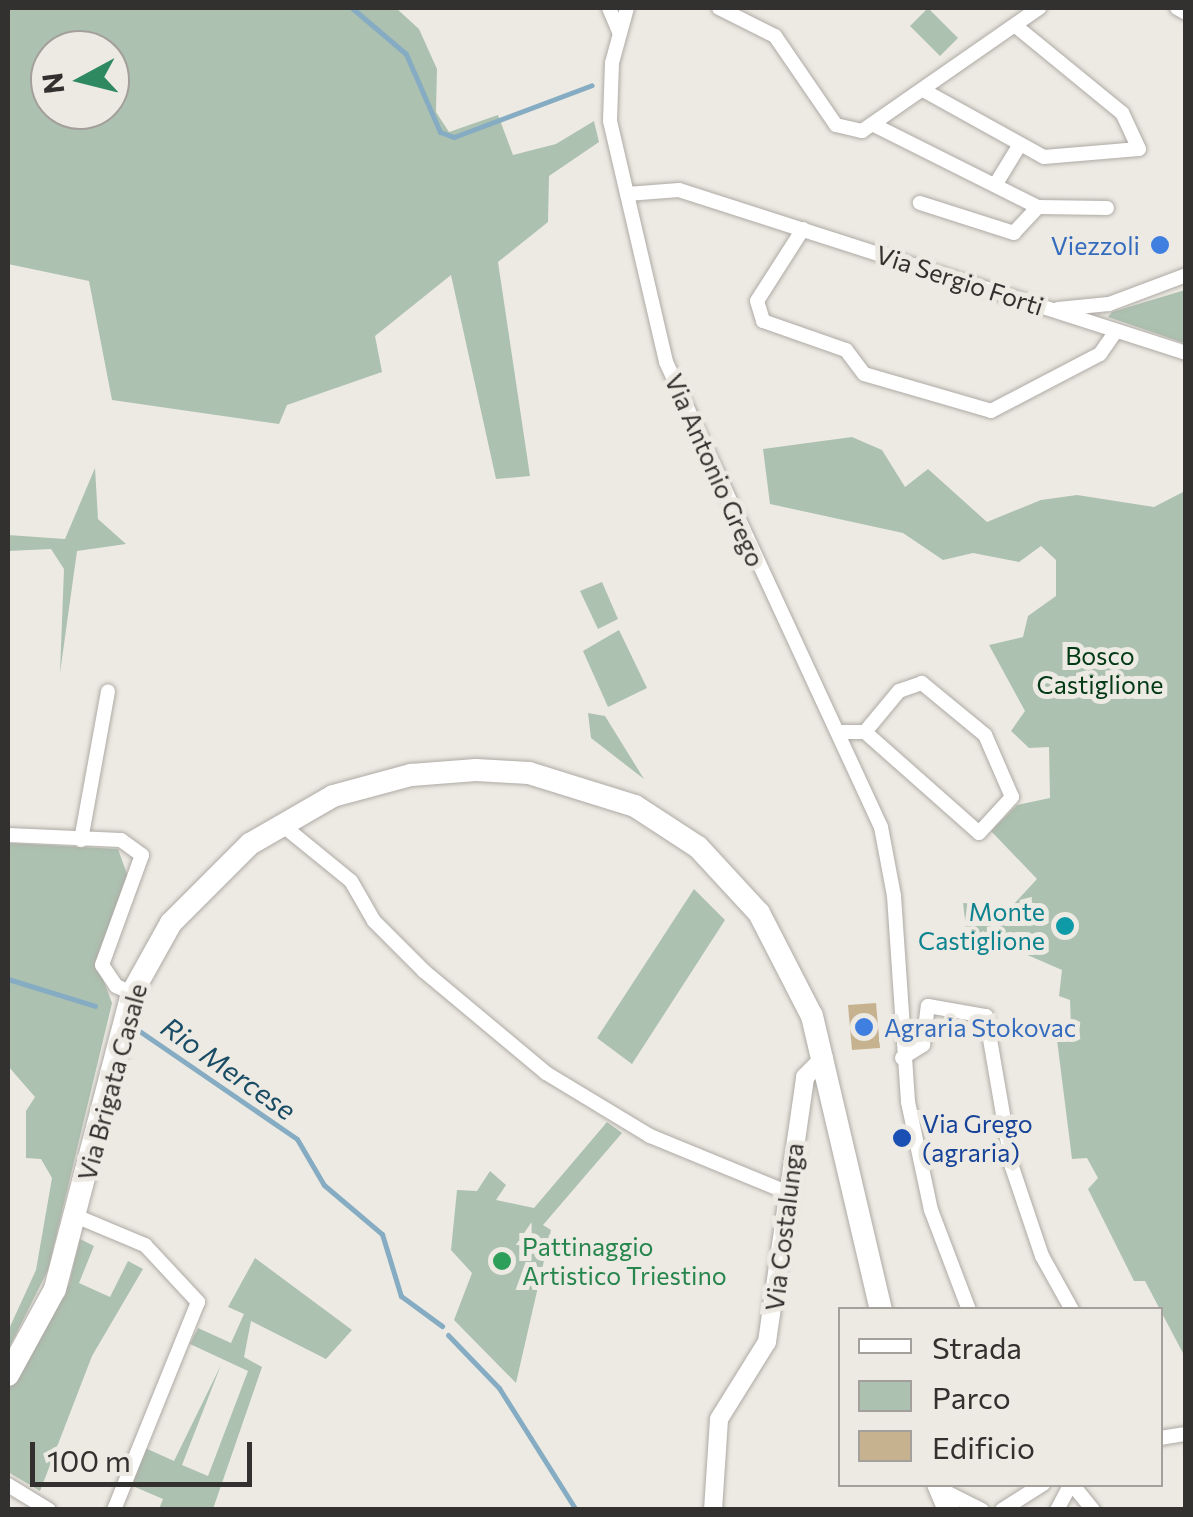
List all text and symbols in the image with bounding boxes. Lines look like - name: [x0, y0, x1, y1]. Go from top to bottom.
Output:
- north arrow: [30, 30, 130, 130]
- text: N: [34, 71, 70, 96]
- place label: Viezzoli: [1051, 230, 1140, 260]
- marker: Viezzoli: [1149, 234, 1171, 256]
- street label: Via Sergio Forti: [872, 239, 1048, 321]
- street label: Via Antonio Grego: [659, 369, 771, 571]
- park label: Bosco Castiglione: [1037, 641, 1163, 700]
- place label: Monte Castiglione: [918, 897, 1045, 956]
- marker: Monte Castiglione: [1054, 915, 1076, 937]
- street label: Via Brigata Casale: [71, 980, 153, 1184]
- water label: Rio Mercese: [155, 1009, 303, 1127]
- place label: Agraria Stokovac: [884, 1012, 1076, 1042]
- marker: Agraria Stokovac: [853, 1016, 875, 1038]
- place label: Via Grego (agraria): [922, 1109, 1033, 1168]
- marker: Via Grego (agraria): [891, 1127, 913, 1149]
- street label: Via Costalunga: [759, 1141, 809, 1313]
- place label: Pattinaggio Artistico Triestino: [522, 1232, 727, 1291]
- marker: Pattinaggio Artistico Triestino: [491, 1250, 513, 1272]
- legend: [838, 1307, 1163, 1487]
- text: Strada: [932, 1328, 1022, 1365]
- text: Parco: [932, 1378, 1011, 1415]
- scale bar: [35, 1422, 258, 1484]
- text: Edificio: [932, 1428, 1035, 1465]
- text: 100 m: [47, 1441, 131, 1478]

